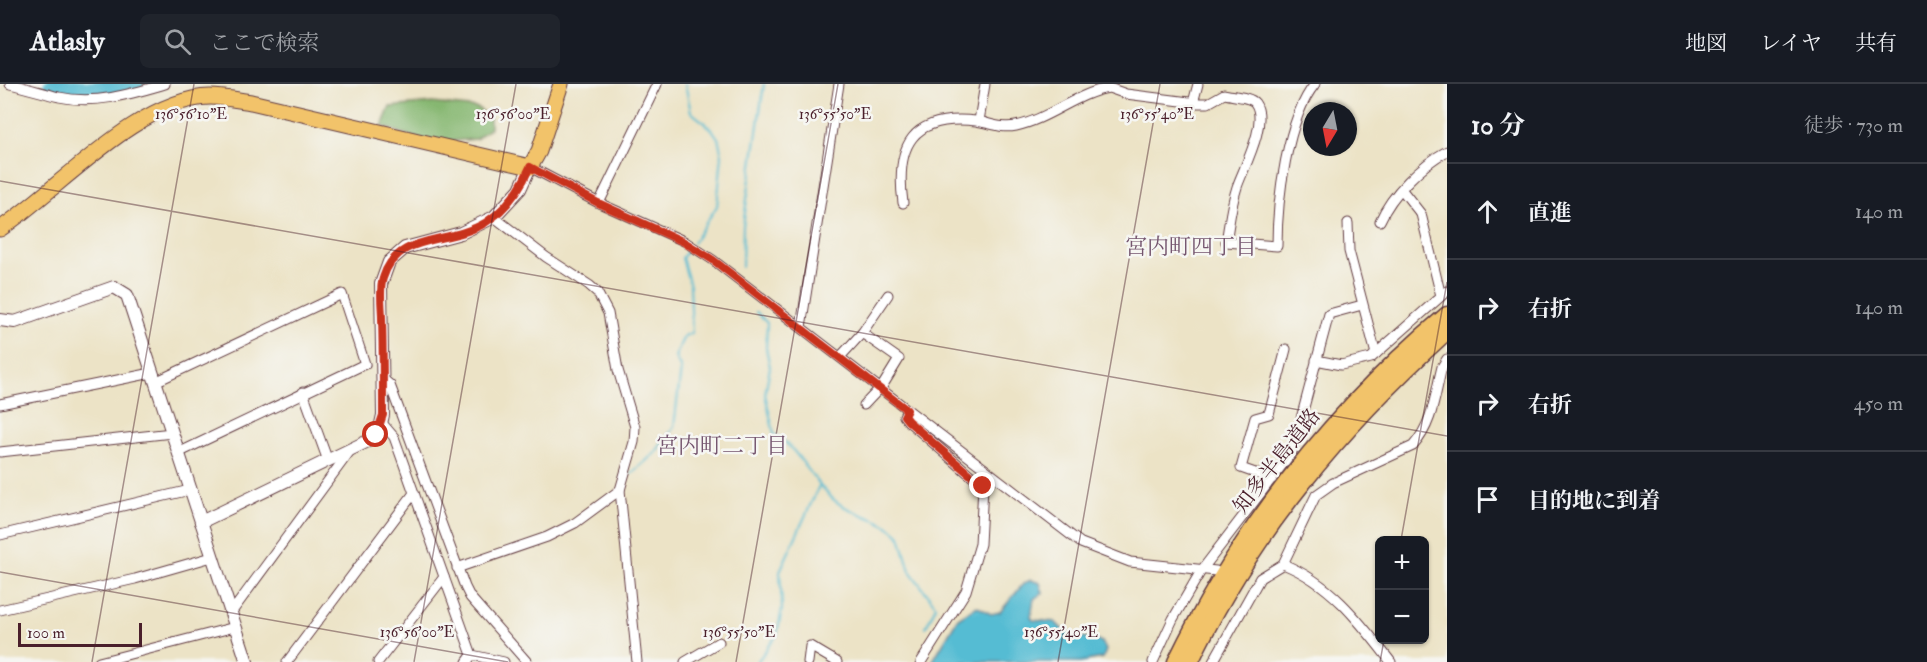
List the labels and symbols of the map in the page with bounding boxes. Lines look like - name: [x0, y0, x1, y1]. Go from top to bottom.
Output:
- north arrow: [1303, 102, 1357, 156]
- text: 136°56'10"E: [155, 105, 227, 124]
- text: 136°56'00"E: [476, 105, 551, 124]
- text: 136°55'50"E: [799, 105, 871, 124]
- text: 136°55'40"E: [1120, 105, 1194, 124]
- district label: 宮内町四丁目: [1125, 233, 1257, 261]
- street label: 知多半島道路: [1228, 403, 1326, 519]
- route start: [362, 421, 388, 447]
- district label: 宮内町二丁目: [656, 432, 788, 460]
- route end: [969, 472, 995, 498]
- scale bar: [18, 620, 142, 648]
- text: 136°56'00"E: [380, 623, 455, 642]
- text: 136°55'50"E: [703, 623, 775, 642]
- text: 136°55'40"E: [1024, 623, 1098, 642]

